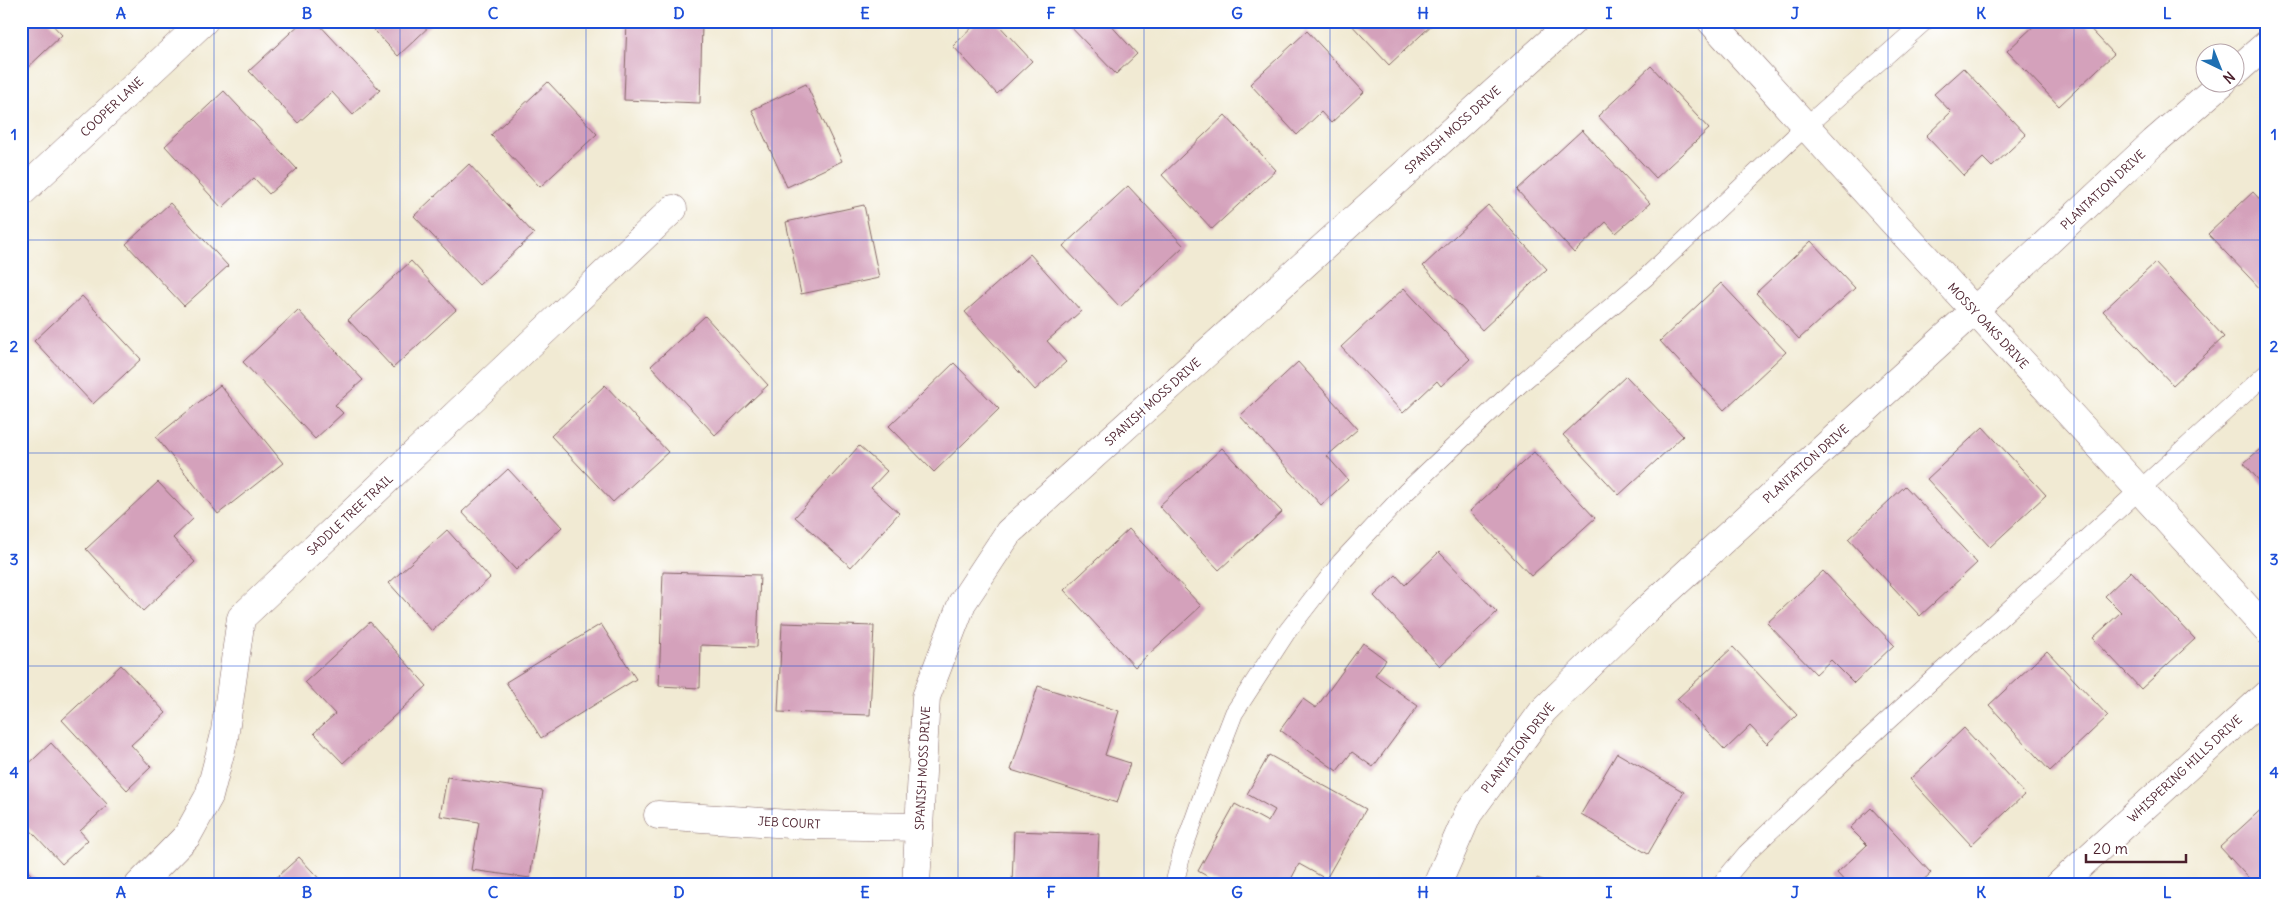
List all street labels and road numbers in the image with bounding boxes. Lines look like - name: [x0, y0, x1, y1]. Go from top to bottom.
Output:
- street label: COOPER LANE: [77, 74, 146, 140]
- street label: SPANISH MOSS DRIVE: [1402, 83, 1504, 177]
- street label: PLANTATION DRIVE: [2057, 147, 2148, 233]
- street label: MOSSY OAKS DRIVE: [1945, 280, 2032, 372]
- street label: SPANISH MOSS DRIVE: [1102, 355, 1204, 449]
- street label: PLANTATION DRIVE: [1760, 421, 1852, 506]
- street label: SADDLE TREE TRAIL: [304, 471, 396, 558]
- street label: PLANTATION DRIVE: [1478, 700, 1557, 796]
- street label: SPANISH MOSS DRIVE: [912, 706, 933, 830]
- street label: WHISPERING HILLS DRIVE: [2124, 712, 2245, 826]
- street label: JEB COURT: [757, 813, 821, 832]

